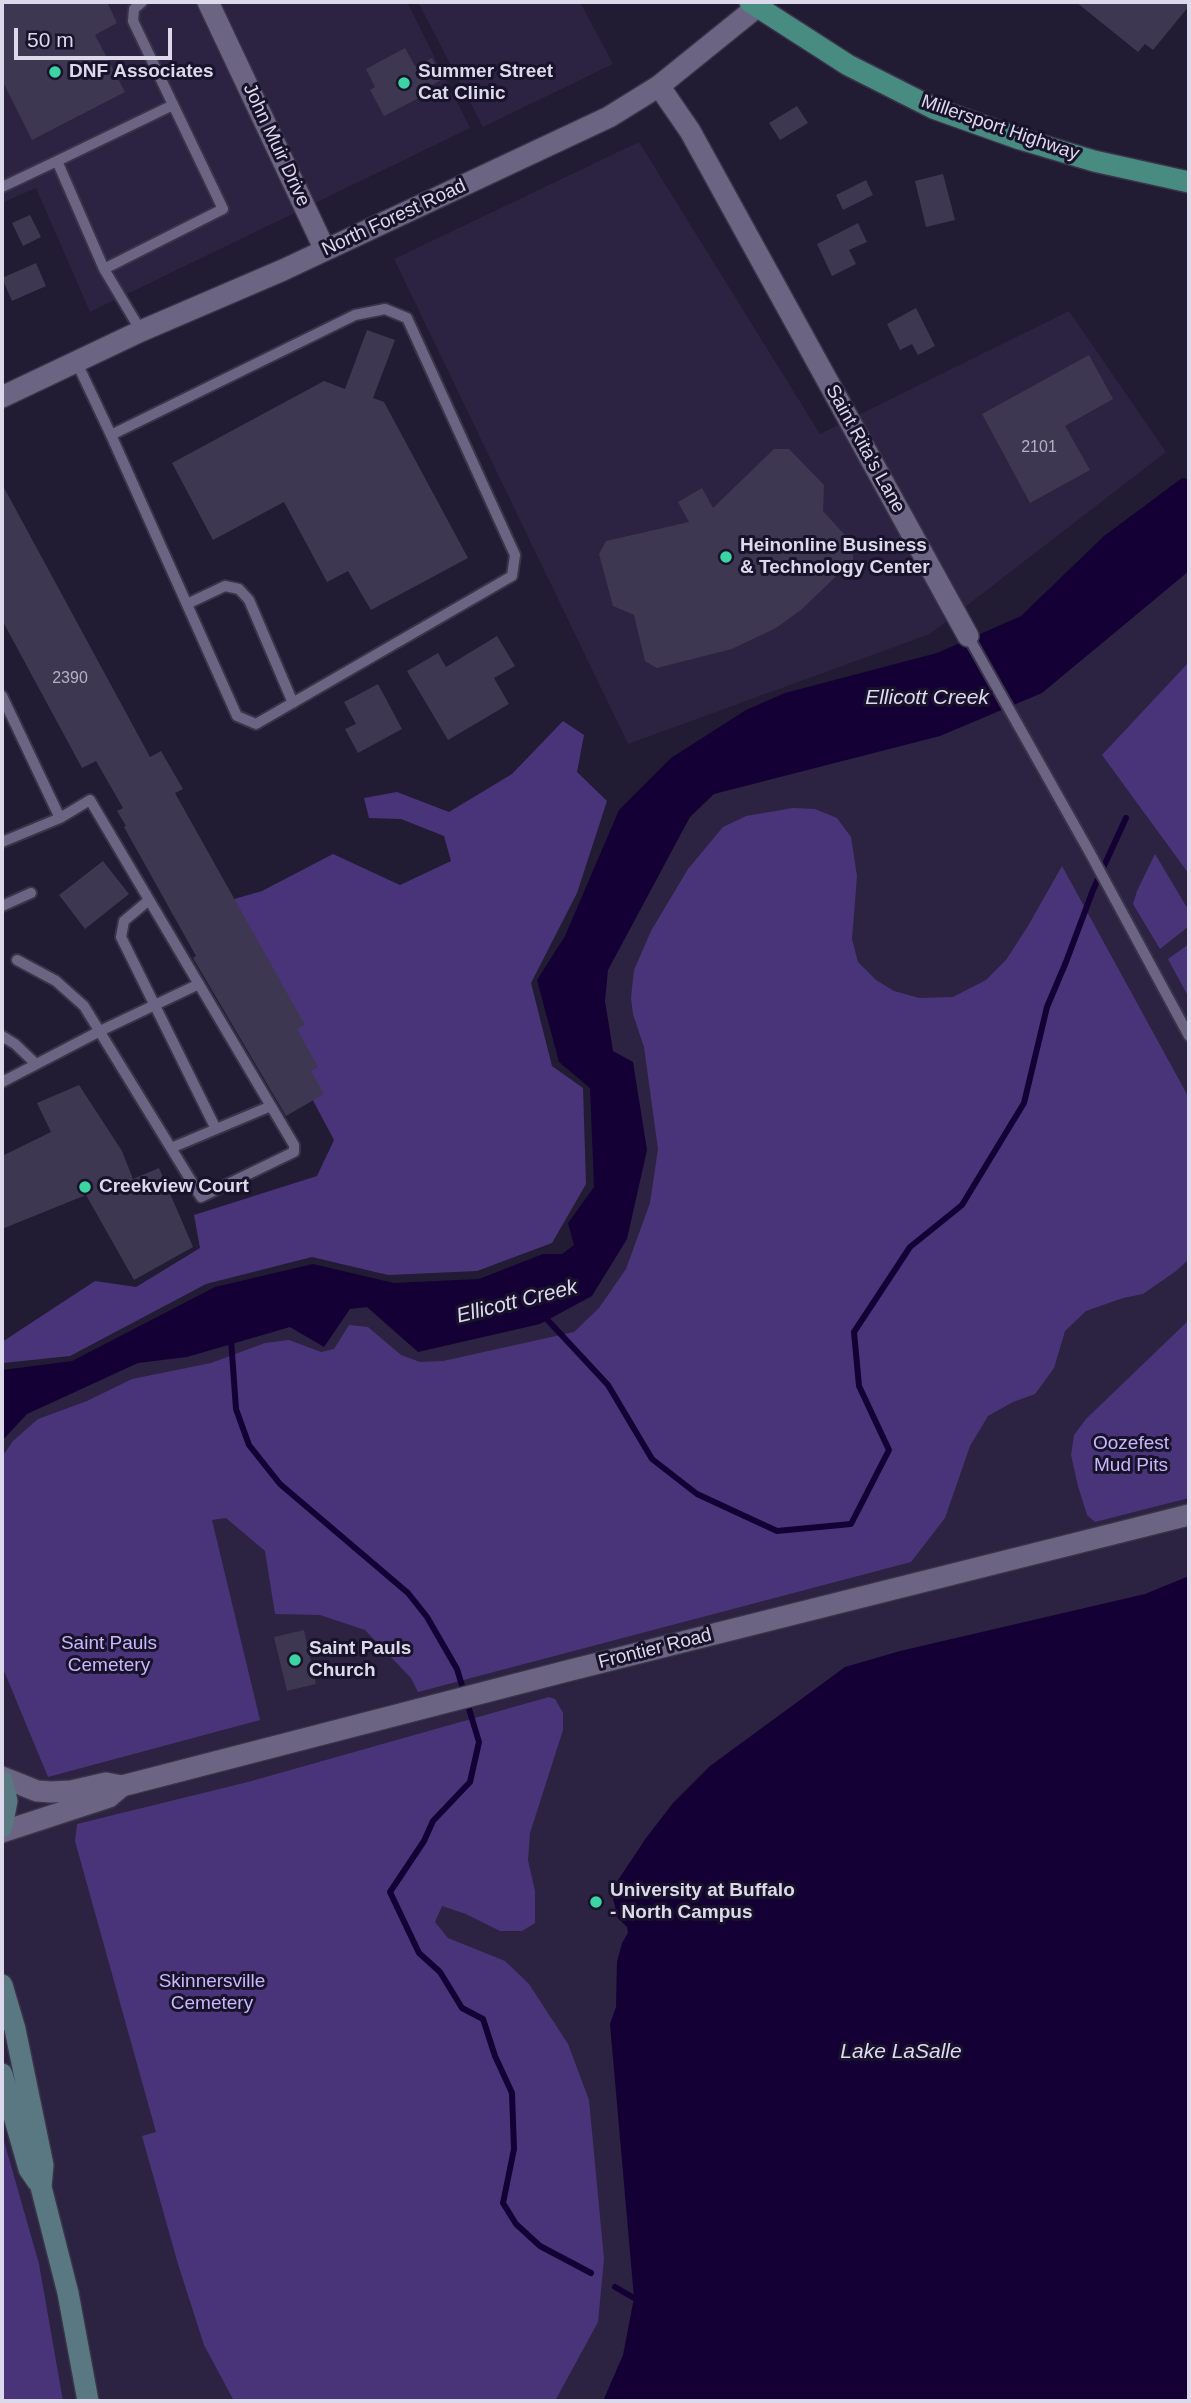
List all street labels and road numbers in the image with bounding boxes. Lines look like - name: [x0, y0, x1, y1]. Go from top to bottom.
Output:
- street label: John Muir Drive: [238, 80, 314, 210]
- street label: Millersport Highway: [918, 90, 1082, 166]
- street label: North Forest Road: [318, 175, 470, 261]
- street label: Saint Rita's Lane: [820, 381, 910, 517]
- street label: Frontier Road: [596, 1624, 714, 1674]

